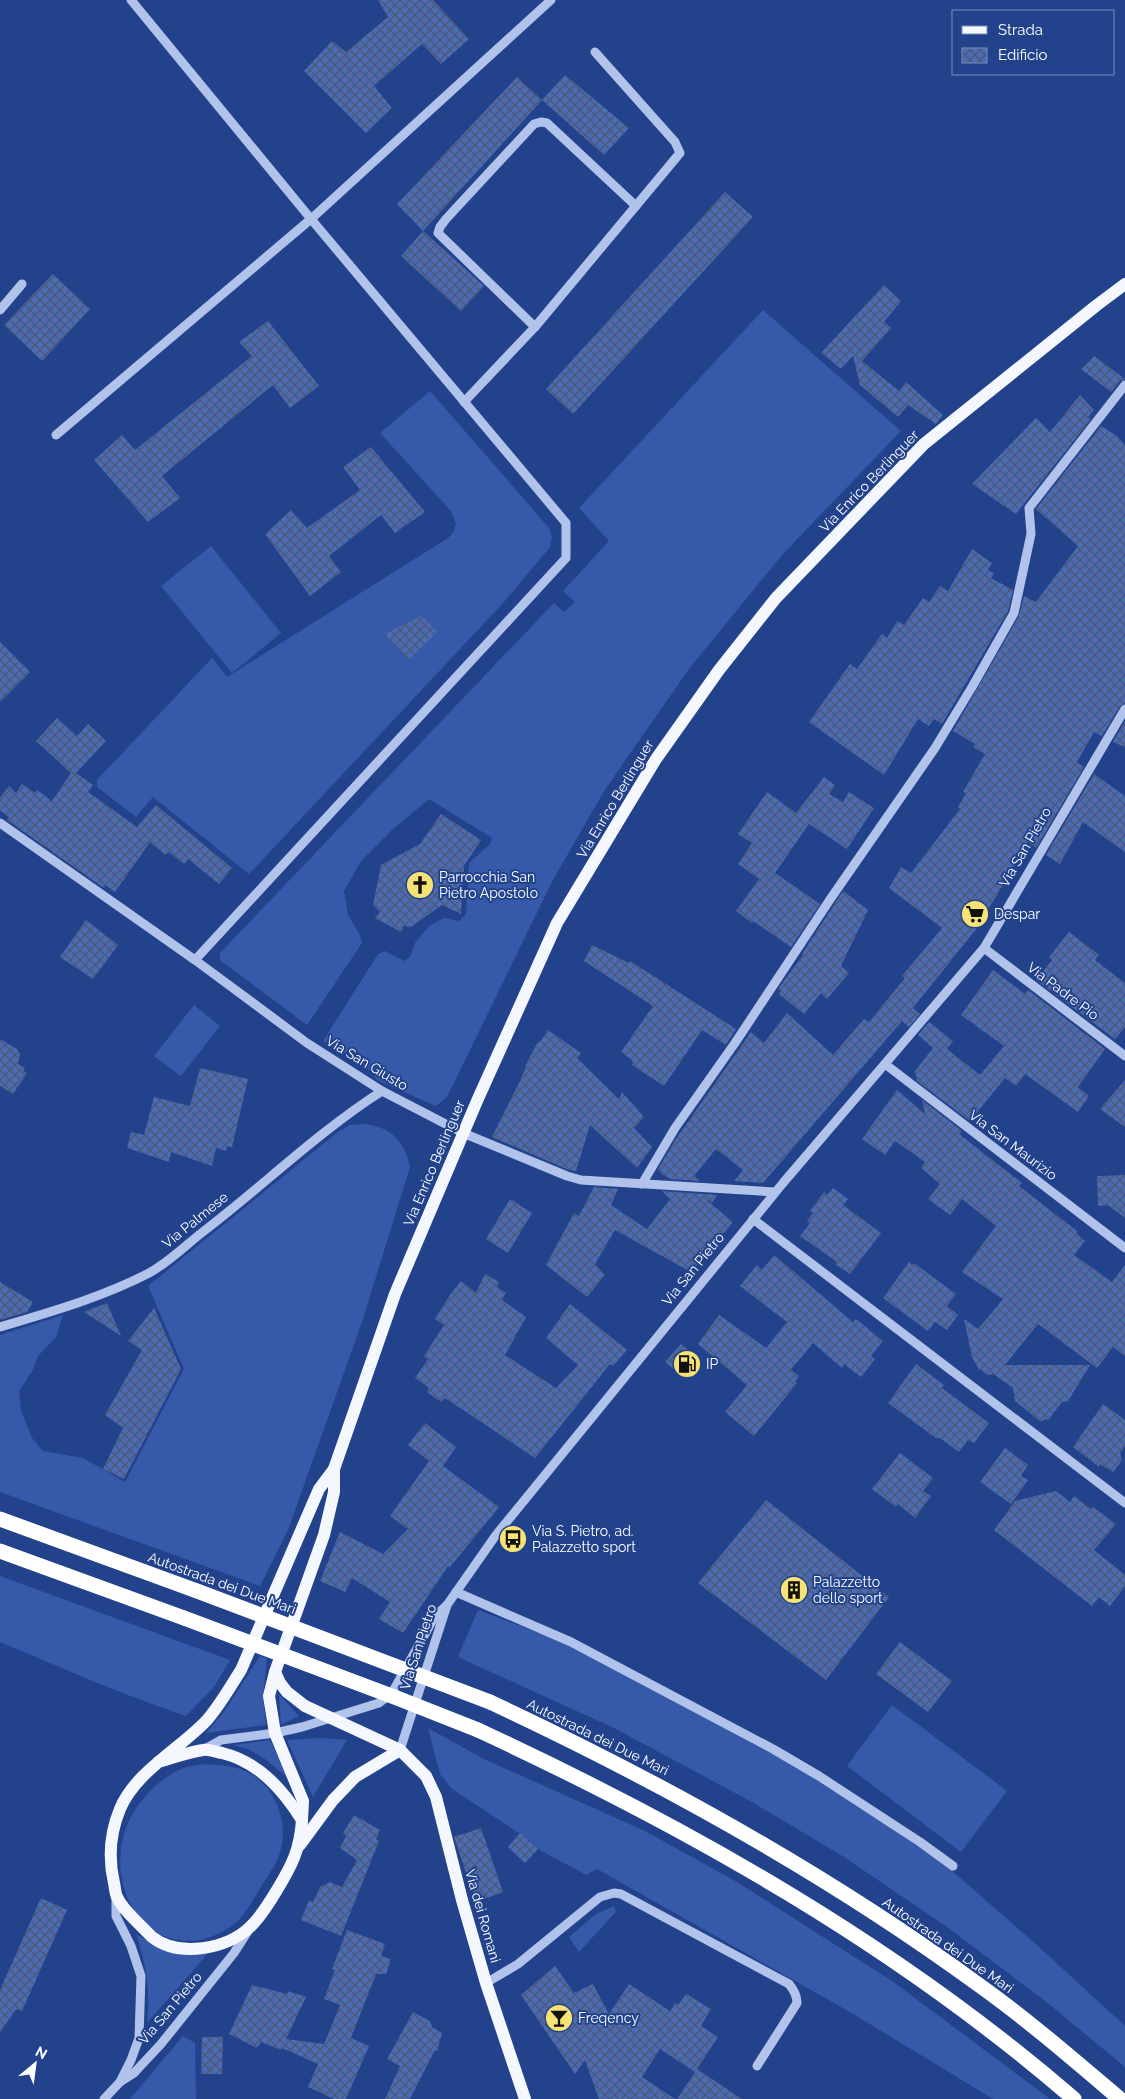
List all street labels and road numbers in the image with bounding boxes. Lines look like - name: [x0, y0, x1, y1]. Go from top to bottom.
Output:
- street label: Via Enrico Berlinguer: [816, 427, 922, 535]
- street label: Via Enrico Berlinguer: [573, 737, 657, 861]
- street label: Via San Pietro: [996, 804, 1054, 890]
- street label: Via Padre Pio: [1024, 959, 1102, 1023]
- street label: Via San Giusto: [323, 1032, 411, 1094]
- street label: Via Enrico Berlinguer: [400, 1097, 468, 1228]
- street label: Via San Maurizio: [966, 1107, 1060, 1183]
- street label: Via Palmese: [159, 1189, 231, 1251]
- street label: Via San Pietro: [659, 1229, 727, 1309]
- street label: Autostrada dei Due Mari: [146, 1549, 298, 1617]
- street label: Via San Pietro: [397, 1602, 439, 1692]
- street label: Autostrada dei Due Mari: [524, 1696, 672, 1778]
- street label: Via dei Romani: [462, 1868, 504, 1964]
- street label: Autostrada dei Due Mari: [880, 1894, 1016, 1996]
- street label: Via San Pietro: [135, 1969, 205, 2047]

